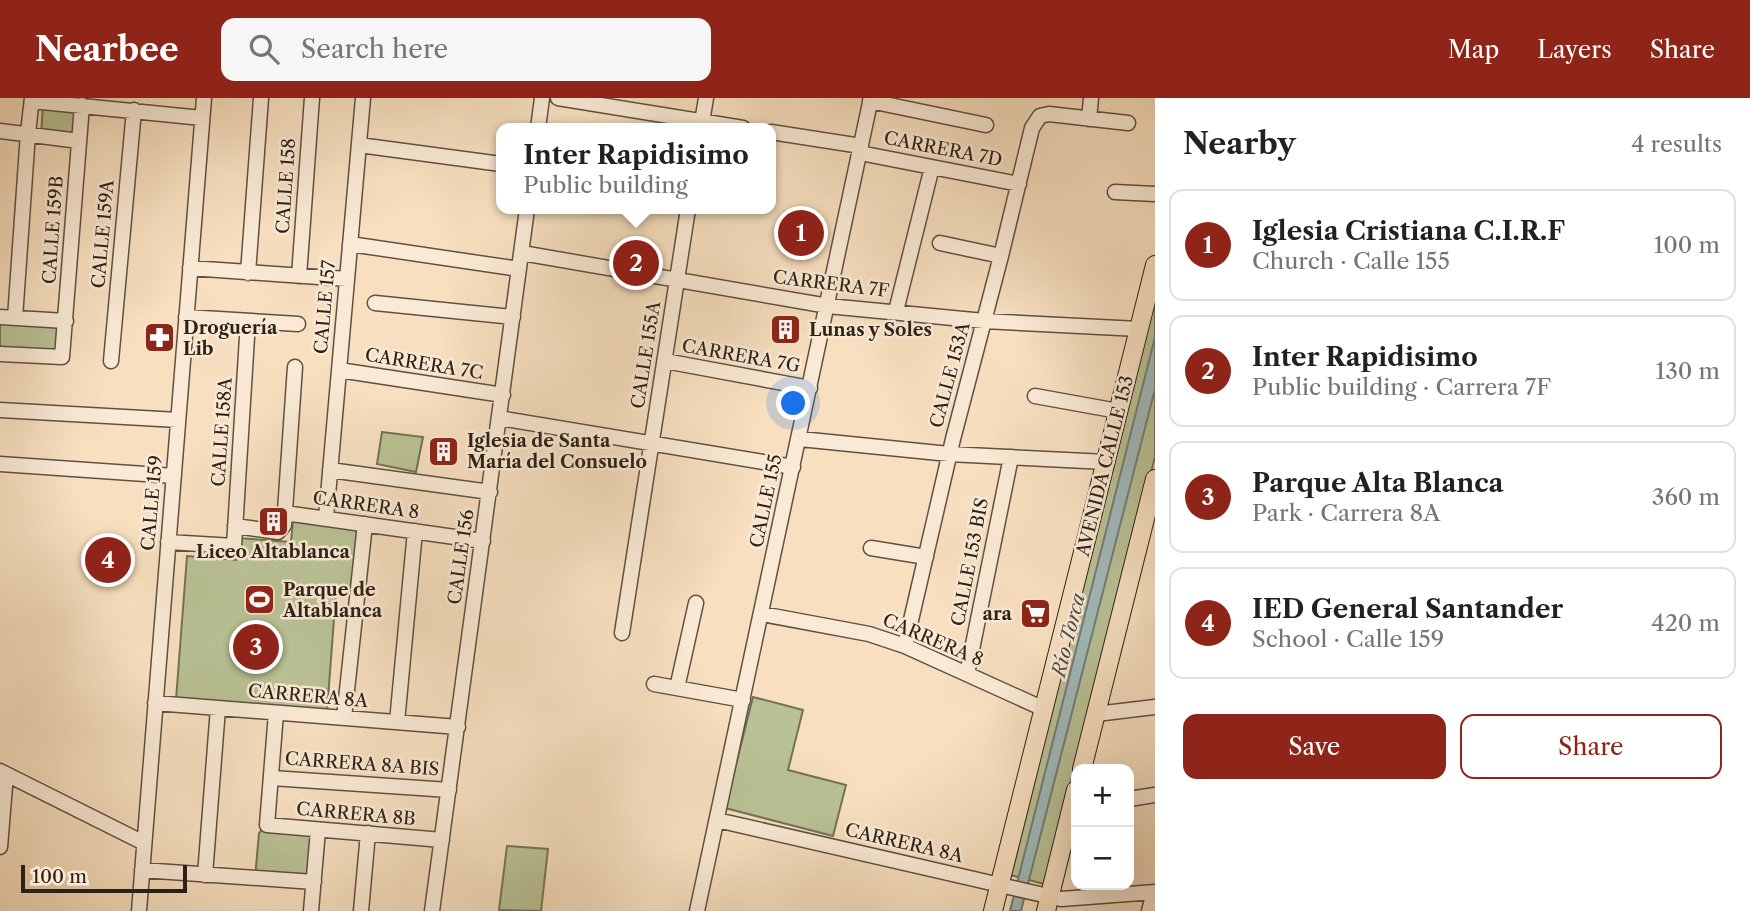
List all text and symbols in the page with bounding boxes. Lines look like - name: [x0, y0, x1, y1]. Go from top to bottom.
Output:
- search box: [221, 18, 711, 81]
- text: Nearbee: [35, 29, 179, 70]
- icon: search: [245, 30, 283, 68]
- text: Search here: [301, 33, 448, 65]
- text: Map: [1448, 35, 1499, 64]
- text: Layers: [1537, 35, 1612, 64]
- text: Share: [1650, 35, 1715, 64]
- popup: [496, 123, 776, 214]
- text: Nearby: [1183, 125, 1296, 162]
- street label: CARRERA 7D: [882, 127, 1004, 171]
- text: 4 results: [1631, 130, 1722, 158]
- street label: CALLE 158: [272, 137, 300, 235]
- text: Inter Rapidisimo: [523, 139, 749, 171]
- text: Public building: [523, 171, 688, 199]
- street label: CALLE 159B: [38, 175, 68, 285]
- street label: CALLE 159A: [87, 178, 119, 289]
- pin: 1: [778, 207, 824, 259]
- text: Iglesia Cristiana C.I.R.F: [1252, 215, 1565, 247]
- text: 1: [1203, 231, 1213, 259]
- text: 100 m: [1654, 231, 1720, 259]
- pin: 2: [613, 237, 659, 289]
- text: Church · Calle 155: [1252, 247, 1450, 275]
- street label: CALLE 157: [310, 259, 340, 355]
- street label: CARRERA 7F: [772, 266, 891, 302]
- street label: CALLE 155A: [627, 299, 665, 410]
- building icon: Lunas y Soles: [769, 313, 803, 347]
- place label: Droguería Lib: [183, 317, 278, 360]
- place label: Lunas y Soles: [809, 319, 932, 341]
- street label: CALLE 153A: [925, 319, 975, 430]
- pharmacy icon: Droguería Lib: [143, 321, 177, 355]
- street label: CARRERA 7G: [680, 335, 802, 377]
- text: Inter Rapidisimo: [1252, 341, 1478, 373]
- street label: CARRERA 7C: [363, 344, 485, 384]
- text: 2: [1201, 357, 1215, 385]
- text: 130 m: [1656, 357, 1720, 385]
- street label: AVENIDA CALLE 153: [1072, 373, 1138, 560]
- text: Public building · Carrera 7F: [1252, 373, 1551, 401]
- street label: CALLE 158A: [207, 376, 237, 487]
- your location: [776, 386, 810, 420]
- place label: Iglesia de Santa María del Consuelo: [467, 430, 647, 473]
- building icon: Iglesia de Santa María del Consuelo: [427, 434, 461, 468]
- street label: CALLE 155: [745, 452, 787, 550]
- street label: CALLE 159: [137, 454, 167, 552]
- text: Parque Alta Blanca: [1252, 467, 1504, 499]
- text: 3: [1202, 483, 1215, 511]
- text: 360 m: [1652, 483, 1720, 511]
- street label: CARRERA 8: [311, 487, 421, 523]
- street label: CALLE 153 BIS: [947, 496, 993, 628]
- text: Park · Carrera 8A: [1252, 499, 1440, 527]
- building icon: Liceo Altablanca: [256, 505, 290, 539]
- street label: CALLE 156: [443, 508, 479, 606]
- pin: 4: [85, 534, 131, 586]
- place label: Liceo Altablanca: [196, 541, 351, 563]
- place label: Parque de Altablanca: [282, 579, 383, 622]
- sports icon: Parque de Altablanca: [243, 583, 277, 617]
- water label: Río Torca: [1047, 590, 1090, 681]
- text: IED General Santander: [1252, 593, 1563, 625]
- supermarket icon: ara: [1018, 597, 1052, 631]
- place label: ara: [983, 603, 1013, 625]
- street label: CARRERA 8: [879, 609, 987, 671]
- text: 4: [1201, 609, 1215, 637]
- text: 420 m: [1651, 609, 1720, 637]
- pin: 3: [233, 621, 279, 673]
- text: School · Calle 159: [1252, 625, 1444, 653]
- street label: CARRERA 8A: [247, 680, 370, 712]
- button: Save: [1183, 714, 1446, 779]
- button: Share: [1460, 714, 1722, 779]
- street label: CARRERA 8A BIS: [284, 748, 440, 780]
- map controls: [1071, 764, 1134, 890]
- button: +: [1071, 764, 1134, 827]
- street label: CARRERA 8B: [295, 798, 417, 830]
- street label: CARRERA 8A: [843, 819, 966, 867]
- button: −: [1071, 827, 1134, 890]
- scale bar: [21, 862, 187, 894]
- text: 100 m: [32, 865, 87, 888]

